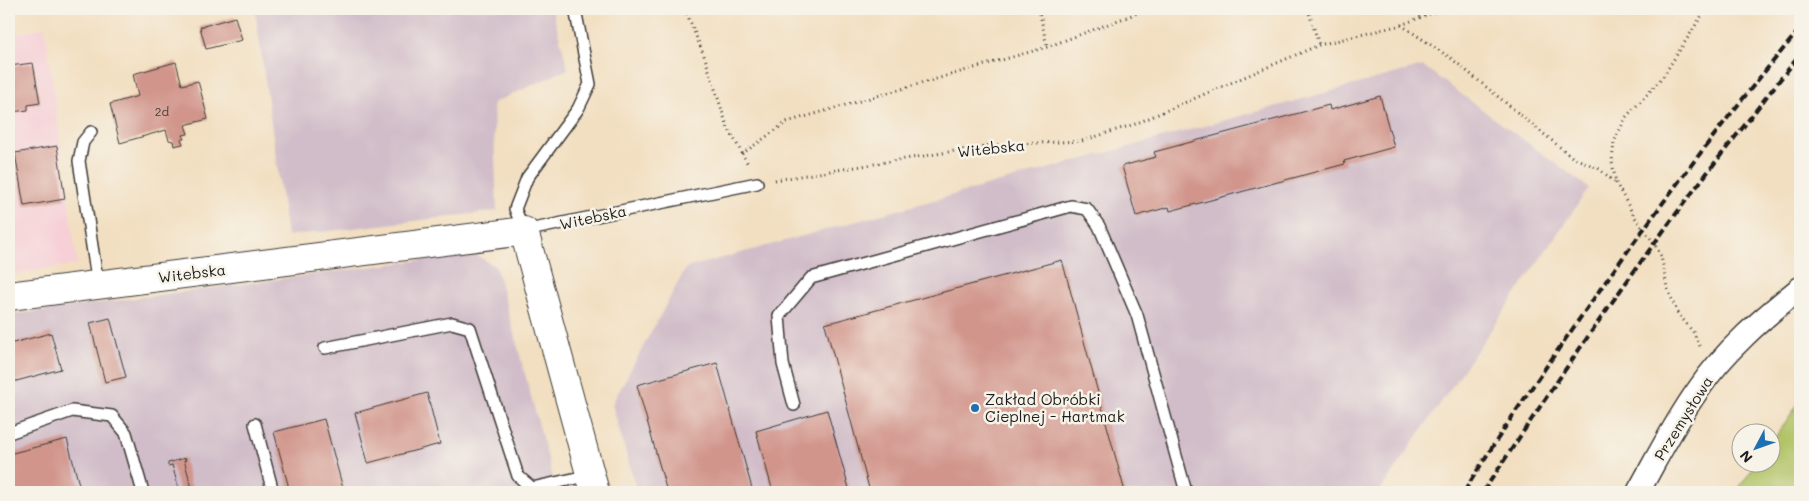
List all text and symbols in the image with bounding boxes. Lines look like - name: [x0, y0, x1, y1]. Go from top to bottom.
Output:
- house number: 2d: [155, 103, 170, 119]
- street label: Witebska: [956, 135, 1026, 161]
- street label: Witebska: [558, 200, 628, 234]
- street label: Witebska: [157, 259, 227, 287]
- street label: Przemysłowa: [1649, 372, 1717, 464]
- place label: Zakład Obróbki Cieplnej - Hartmak: [985, 389, 1125, 426]
- marker: Zakład Obróbki Cieplnej - Hartmak: [969, 402, 981, 414]
- north arrow: [1732, 424, 1782, 474]
- text: N: [1735, 447, 1756, 467]

